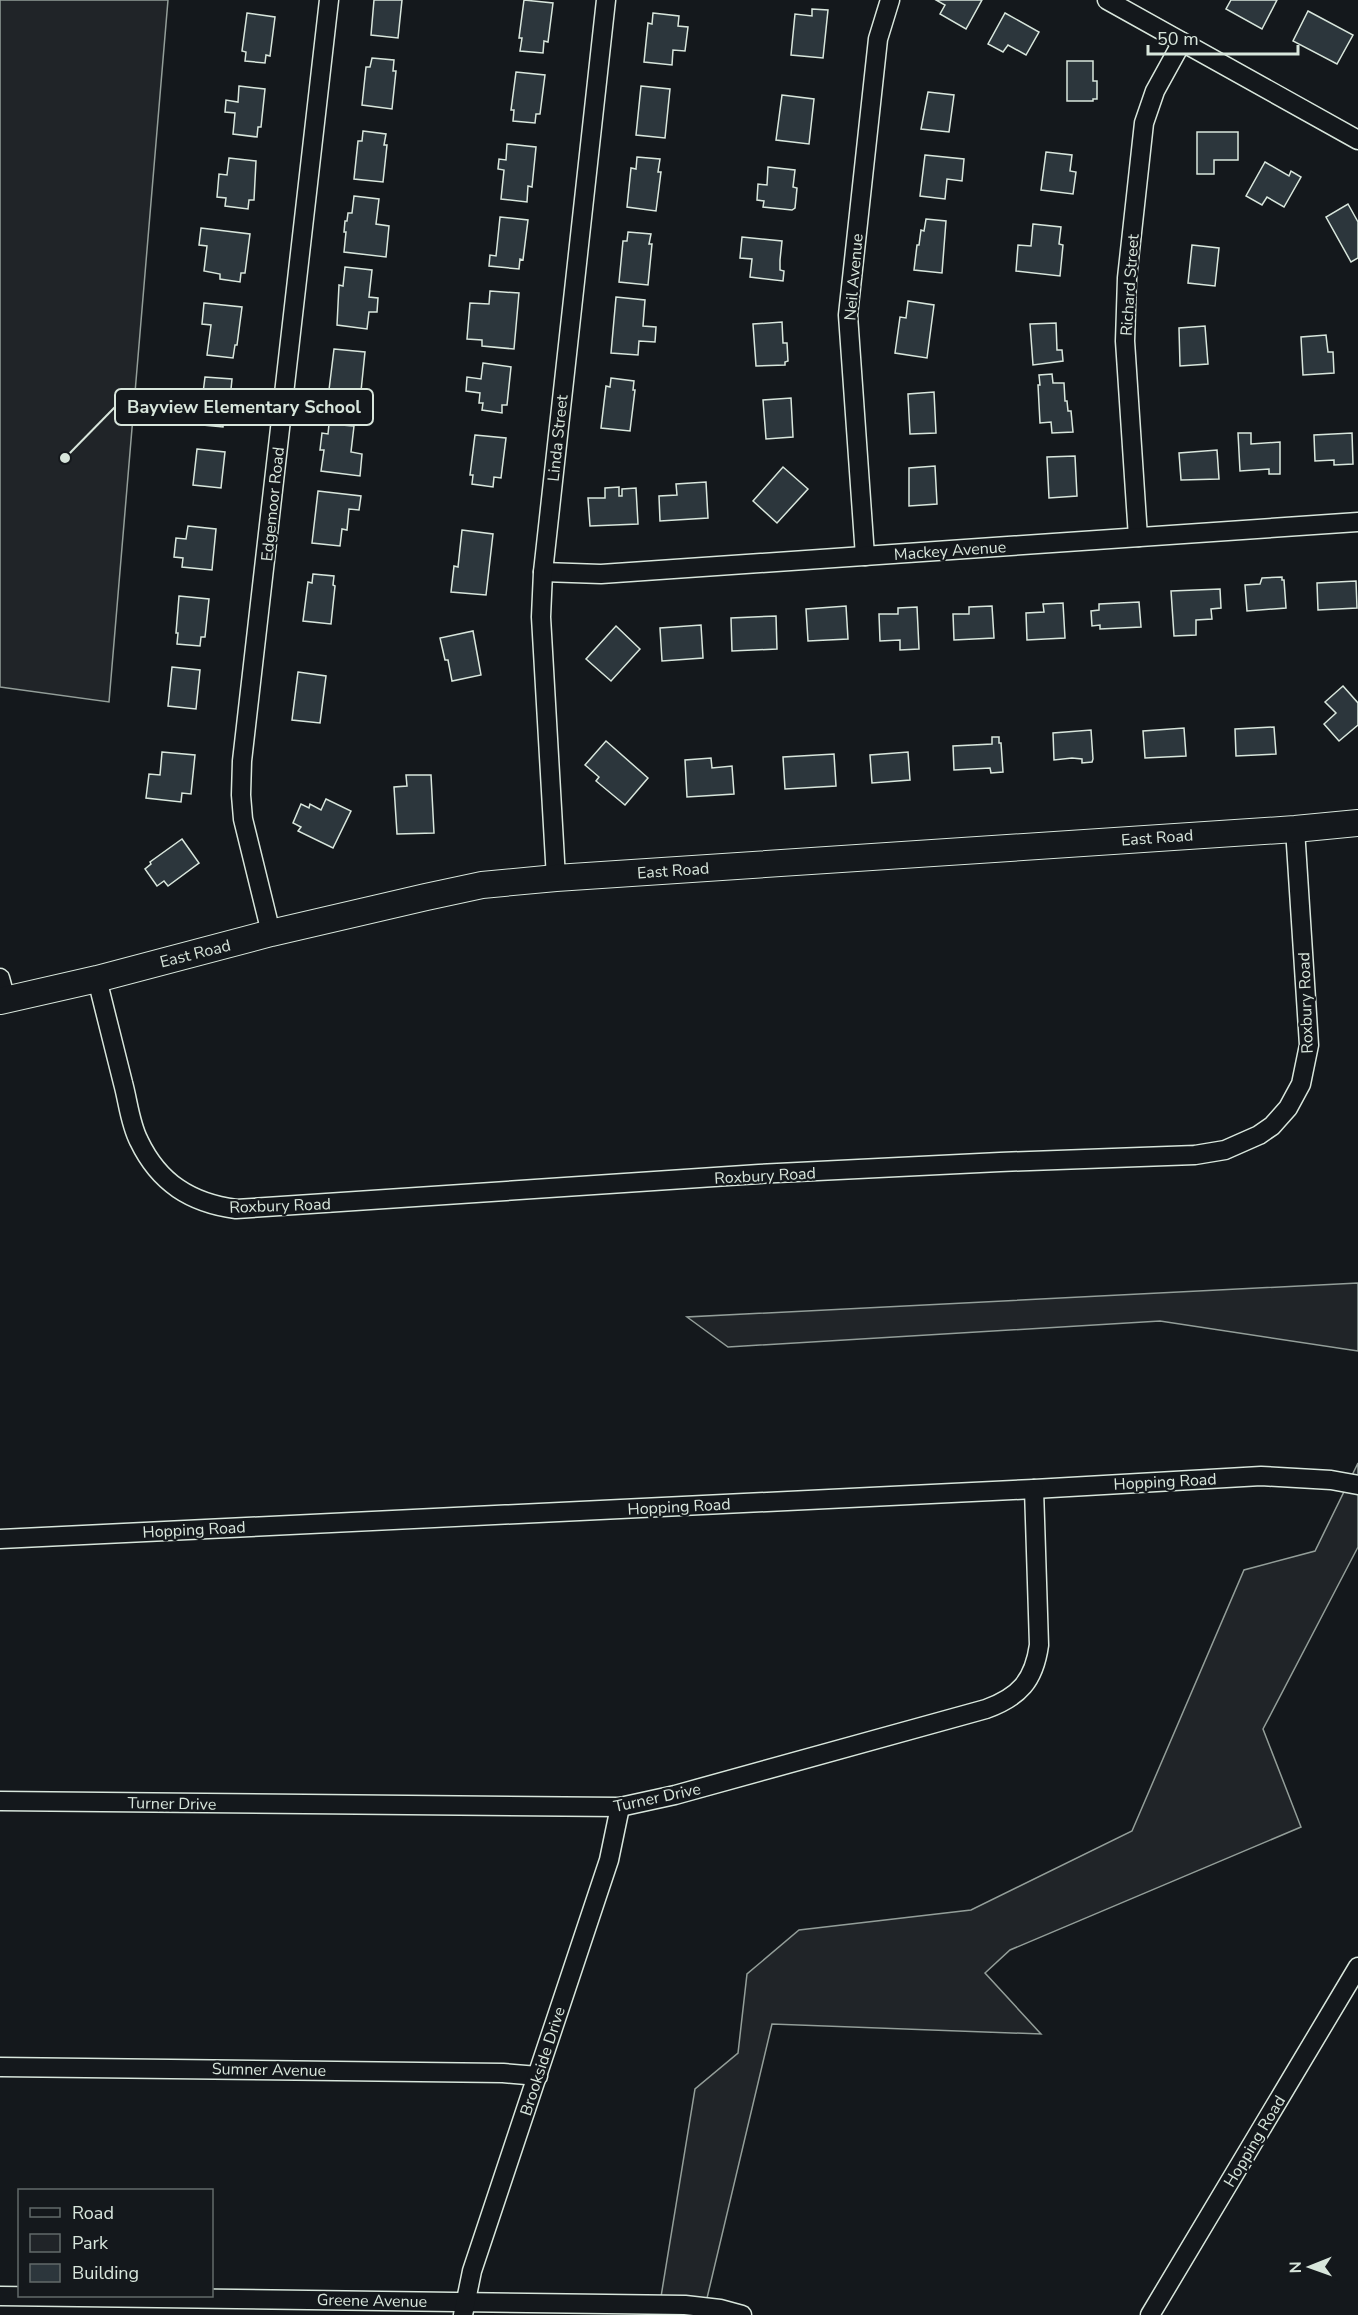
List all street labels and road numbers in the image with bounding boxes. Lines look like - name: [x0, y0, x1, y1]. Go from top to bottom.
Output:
- street label: Neil Avenue: [839, 233, 869, 322]
- street label: Richard Street: [1115, 233, 1145, 337]
- street label: Linda Street: [543, 393, 574, 483]
- street label: Edgemoor Road: [256, 446, 290, 562]
- street label: Mackey Avenue: [893, 536, 1007, 566]
- street label: East Road: [1120, 825, 1194, 851]
- street label: East Road: [636, 858, 710, 884]
- street label: East Road: [158, 935, 233, 973]
- street label: Roxbury Road: [1293, 952, 1319, 1054]
- street label: Roxbury Road: [714, 1162, 816, 1190]
- street label: Roxbury Road: [229, 1193, 331, 1219]
- street label: Hopping Road: [1113, 1468, 1217, 1496]
- street label: Hopping Road: [627, 1493, 731, 1521]
- street label: Hopping Road: [142, 1516, 246, 1544]
- street label: Turner Drive: [612, 1778, 703, 1818]
- street label: Turner Drive: [128, 1792, 216, 1816]
- street label: Brookside Drive: [515, 2004, 571, 2119]
- street label: Sumner Avenue: [212, 2058, 326, 2082]
- street label: Hopping Road: [1219, 2092, 1291, 2191]
- street label: Greene Avenue: [317, 2289, 427, 2313]

